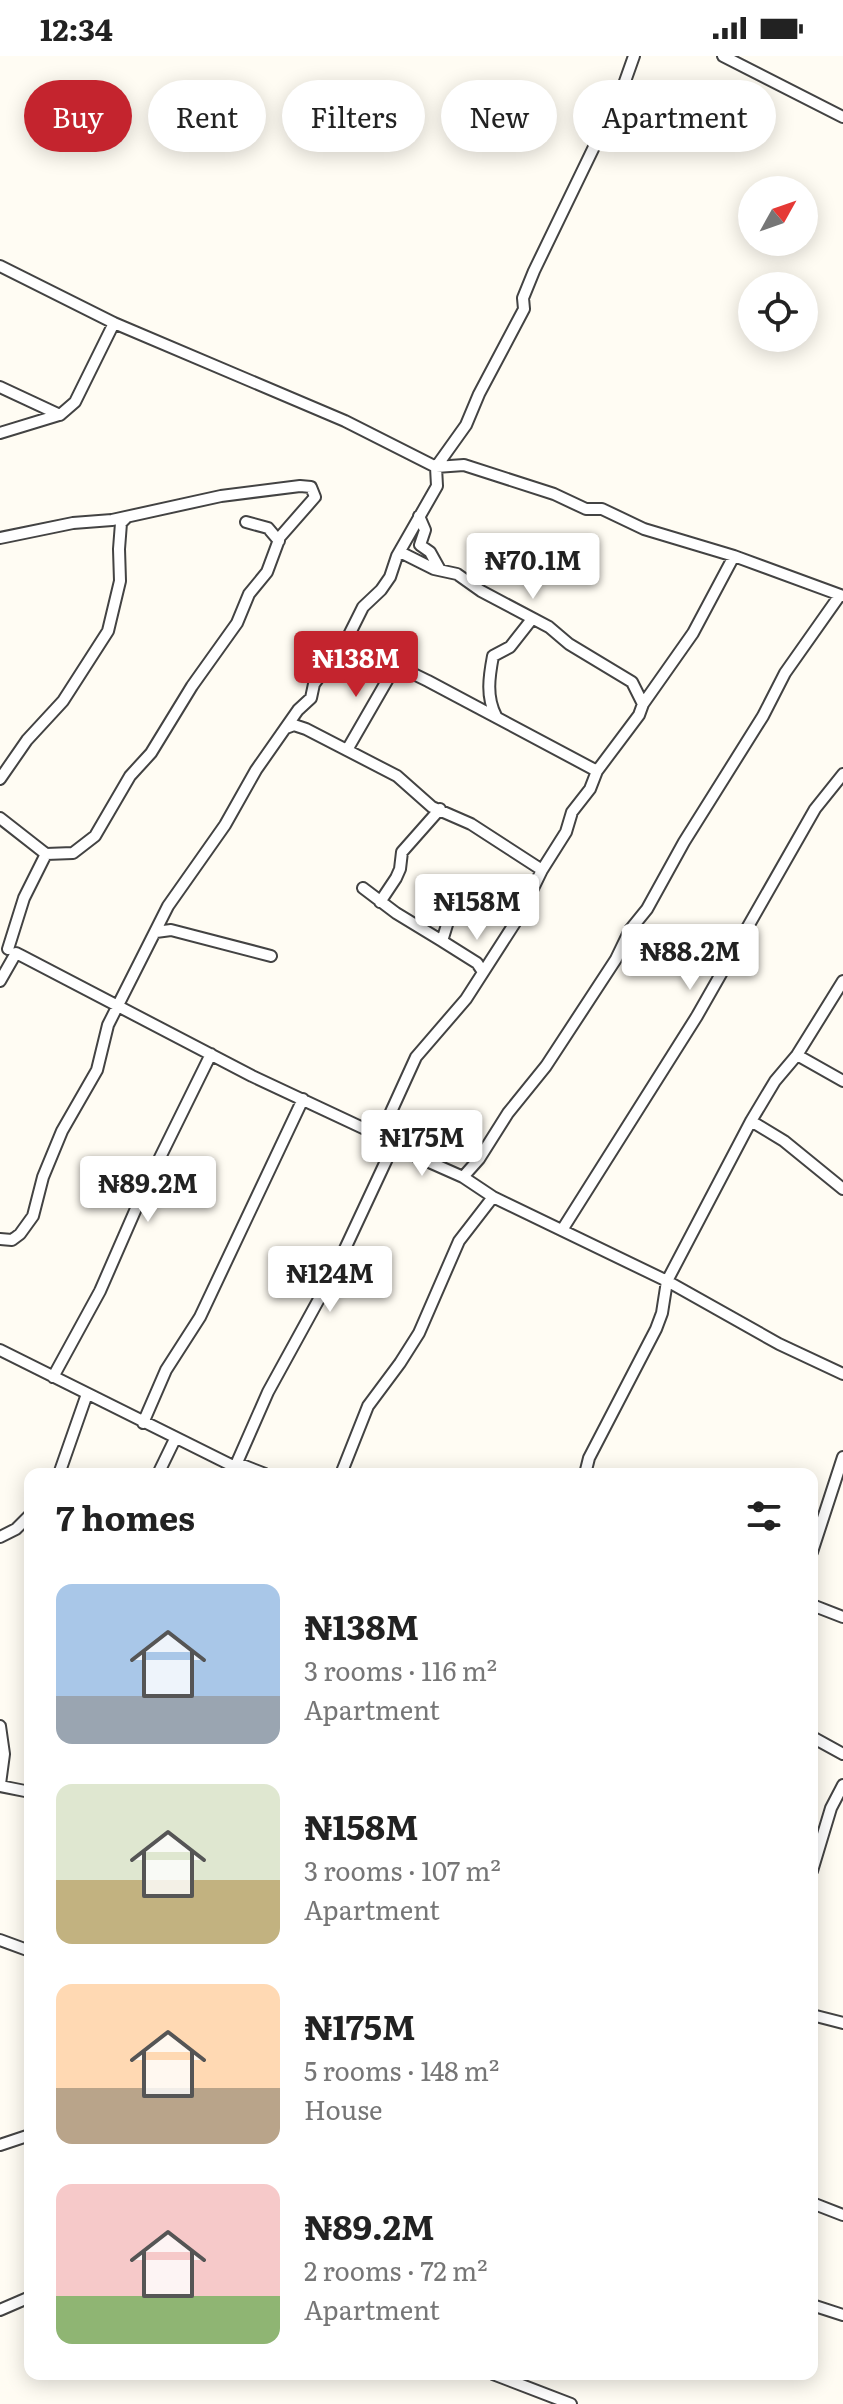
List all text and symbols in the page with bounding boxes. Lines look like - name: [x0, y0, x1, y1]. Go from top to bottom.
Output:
- text: 12:34: [40, 6, 113, 50]
- chip: Buy: [24, 80, 132, 152]
- chip: Rent: [148, 80, 266, 152]
- chip: Filters: [282, 80, 425, 152]
- chip: New: [441, 80, 557, 152]
- chip: Apartment: [573, 80, 776, 152]
- north arrow: [738, 176, 818, 256]
- map controls: [738, 176, 818, 352]
- button: locate: [738, 272, 818, 352]
- pin: ₦70.1M: [468, 533, 598, 601]
- text: ₦70.1M: [485, 539, 581, 578]
- pin: ₦138M: [300, 631, 412, 699]
- text: ₦138M: [312, 637, 400, 676]
- pin: ₦158M: [421, 874, 533, 942]
- text: ₦158M: [433, 880, 521, 919]
- pin: ₦88.2M: [625, 924, 755, 992]
- text: ₦88.2M: [640, 930, 740, 969]
- pin: ₦175M: [366, 1110, 478, 1178]
- text: ₦175M: [379, 1116, 465, 1155]
- pin: ₦89.2M: [83, 1156, 213, 1224]
- text: ₦89.2M: [98, 1162, 198, 1201]
- pin: ₦124M: [274, 1246, 386, 1314]
- text: ₦124M: [286, 1252, 374, 1291]
- text: 7 homes: [56, 1491, 195, 1541]
- icon: filters: [742, 1494, 786, 1538]
- text: ₦138M: [304, 1600, 419, 1650]
- icon: home: [120, 1616, 216, 1712]
- text: 3 rooms · 116 m²: [304, 1650, 497, 1689]
- text: Apartment: [304, 1689, 440, 1728]
- text: ₦158M: [304, 1800, 419, 1850]
- icon: home: [120, 1816, 216, 1912]
- text: 3 rooms · 107 m²: [304, 1850, 501, 1889]
- text: Apartment: [304, 1889, 440, 1928]
- text: ₦175M: [304, 2000, 416, 2050]
- icon: home: [120, 2016, 216, 2112]
- text: 5 rooms · 148 m²: [304, 2050, 499, 2089]
- text: House: [304, 2089, 382, 2128]
- text: ₦89.2M: [304, 2200, 435, 2250]
- icon: home: [120, 2216, 216, 2312]
- text: 2 rooms · 72 m²: [304, 2250, 488, 2289]
- text: Apartment: [304, 2289, 440, 2328]

